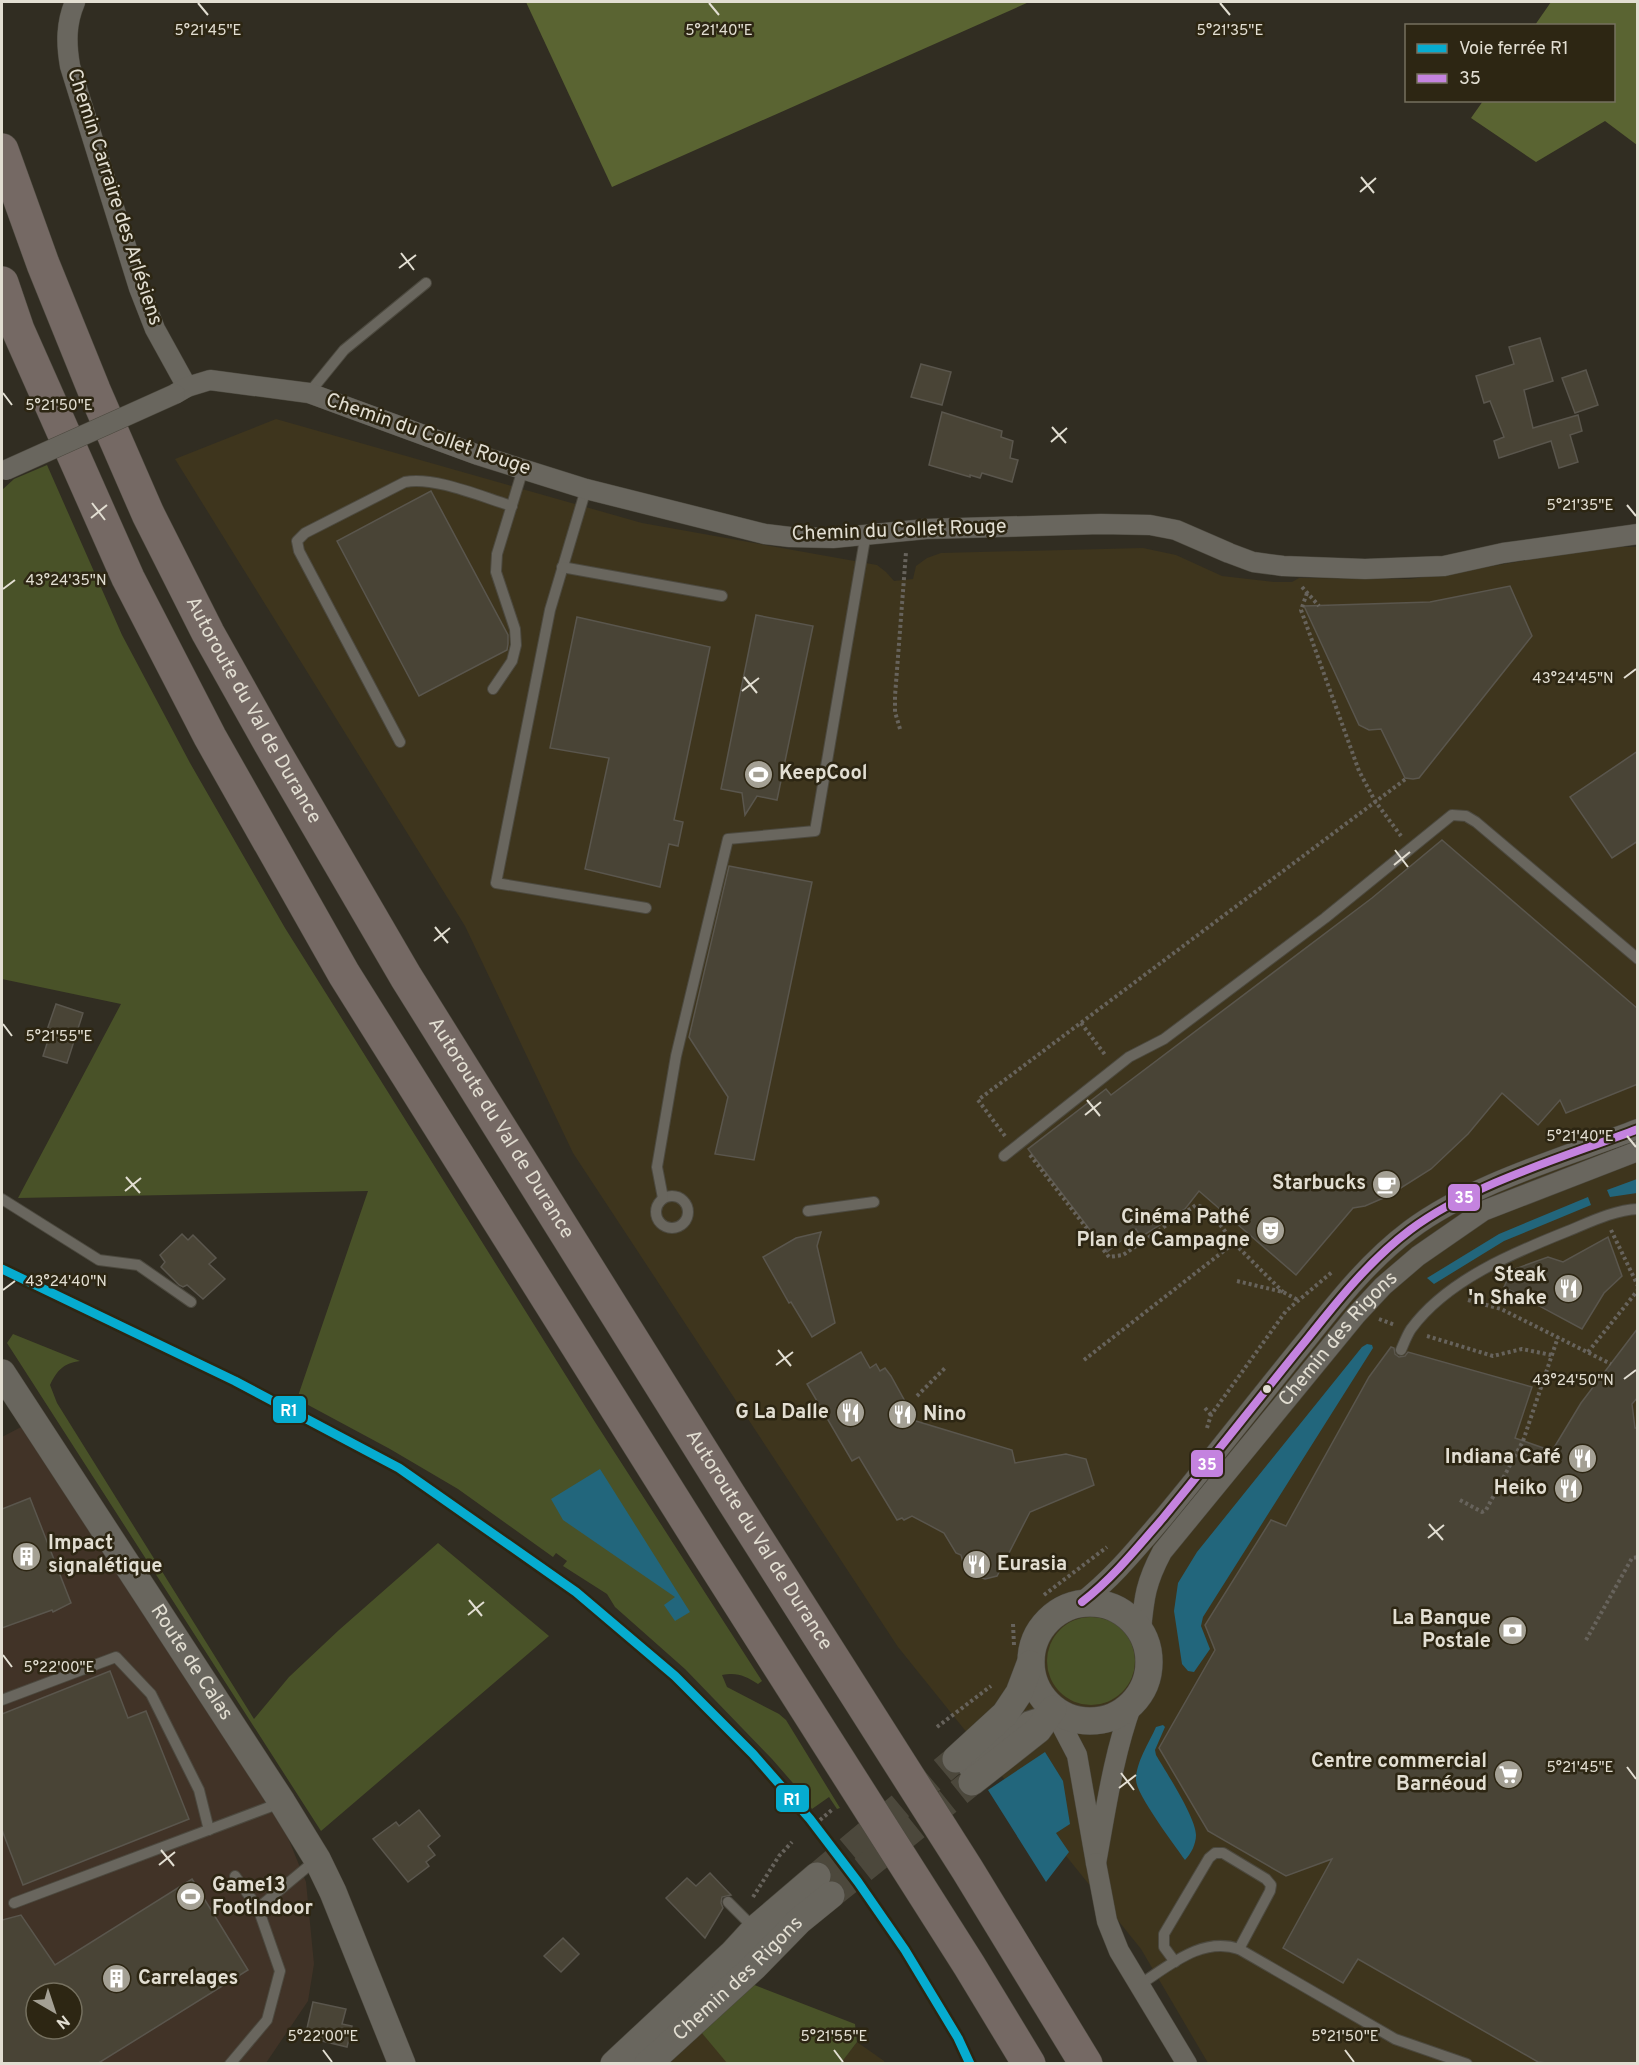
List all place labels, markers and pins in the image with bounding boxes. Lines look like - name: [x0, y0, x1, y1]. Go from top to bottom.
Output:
- sports icon: KeepCool: [742, 758, 774, 790]
- place label: KeepCool: [779, 761, 868, 787]
- cafe icon: Starbucks: [1371, 1168, 1403, 1200]
- place label: Starbucks: [1272, 1171, 1366, 1197]
- place label: Cinéma Pathé Plan de Campagne: [1076, 1205, 1250, 1254]
- theatre icon: Cinéma Pathé Plan de Campagne: [1255, 1214, 1287, 1246]
- place label: Steak 'n Shake: [1468, 1263, 1547, 1312]
- restaurant icon: Steak 'n Shake: [1552, 1272, 1584, 1304]
- unlabelled marker: [1261, 1383, 1273, 1395]
- restaurant icon: G La Dalle: [834, 1397, 866, 1429]
- restaurant icon: Nino: [886, 1399, 918, 1431]
- place label: G La Dalle: [735, 1400, 829, 1426]
- place label: Nino: [923, 1402, 966, 1428]
- restaurant icon: Indiana Café: [1566, 1442, 1598, 1474]
- place label: Indiana Café: [1445, 1445, 1561, 1471]
- restaurant icon: Heiko: [1552, 1473, 1584, 1505]
- place label: Heiko: [1494, 1476, 1547, 1502]
- place label: Impact signalétique: [48, 1531, 163, 1580]
- building icon: Impact signalétique: [11, 1540, 43, 1572]
- restaurant icon: Eurasia: [960, 1549, 992, 1581]
- place label: Eurasia: [997, 1552, 1067, 1578]
- place label: La Banque Postale: [1392, 1606, 1491, 1655]
- bank icon: La Banque Postale: [1496, 1615, 1528, 1647]
- place label: Centre commercial Barnéoud: [1311, 1749, 1487, 1798]
- supermarket icon: Centre commercial Barnéoud: [1492, 1758, 1524, 1790]
- place label: Game13 FootIndoor: [212, 1873, 313, 1922]
- sports icon: Game13 FootIndoor: [175, 1881, 207, 1913]
- building icon: Carrelages: [101, 1963, 133, 1995]
- place label: Carrelages: [138, 1966, 238, 1992]

